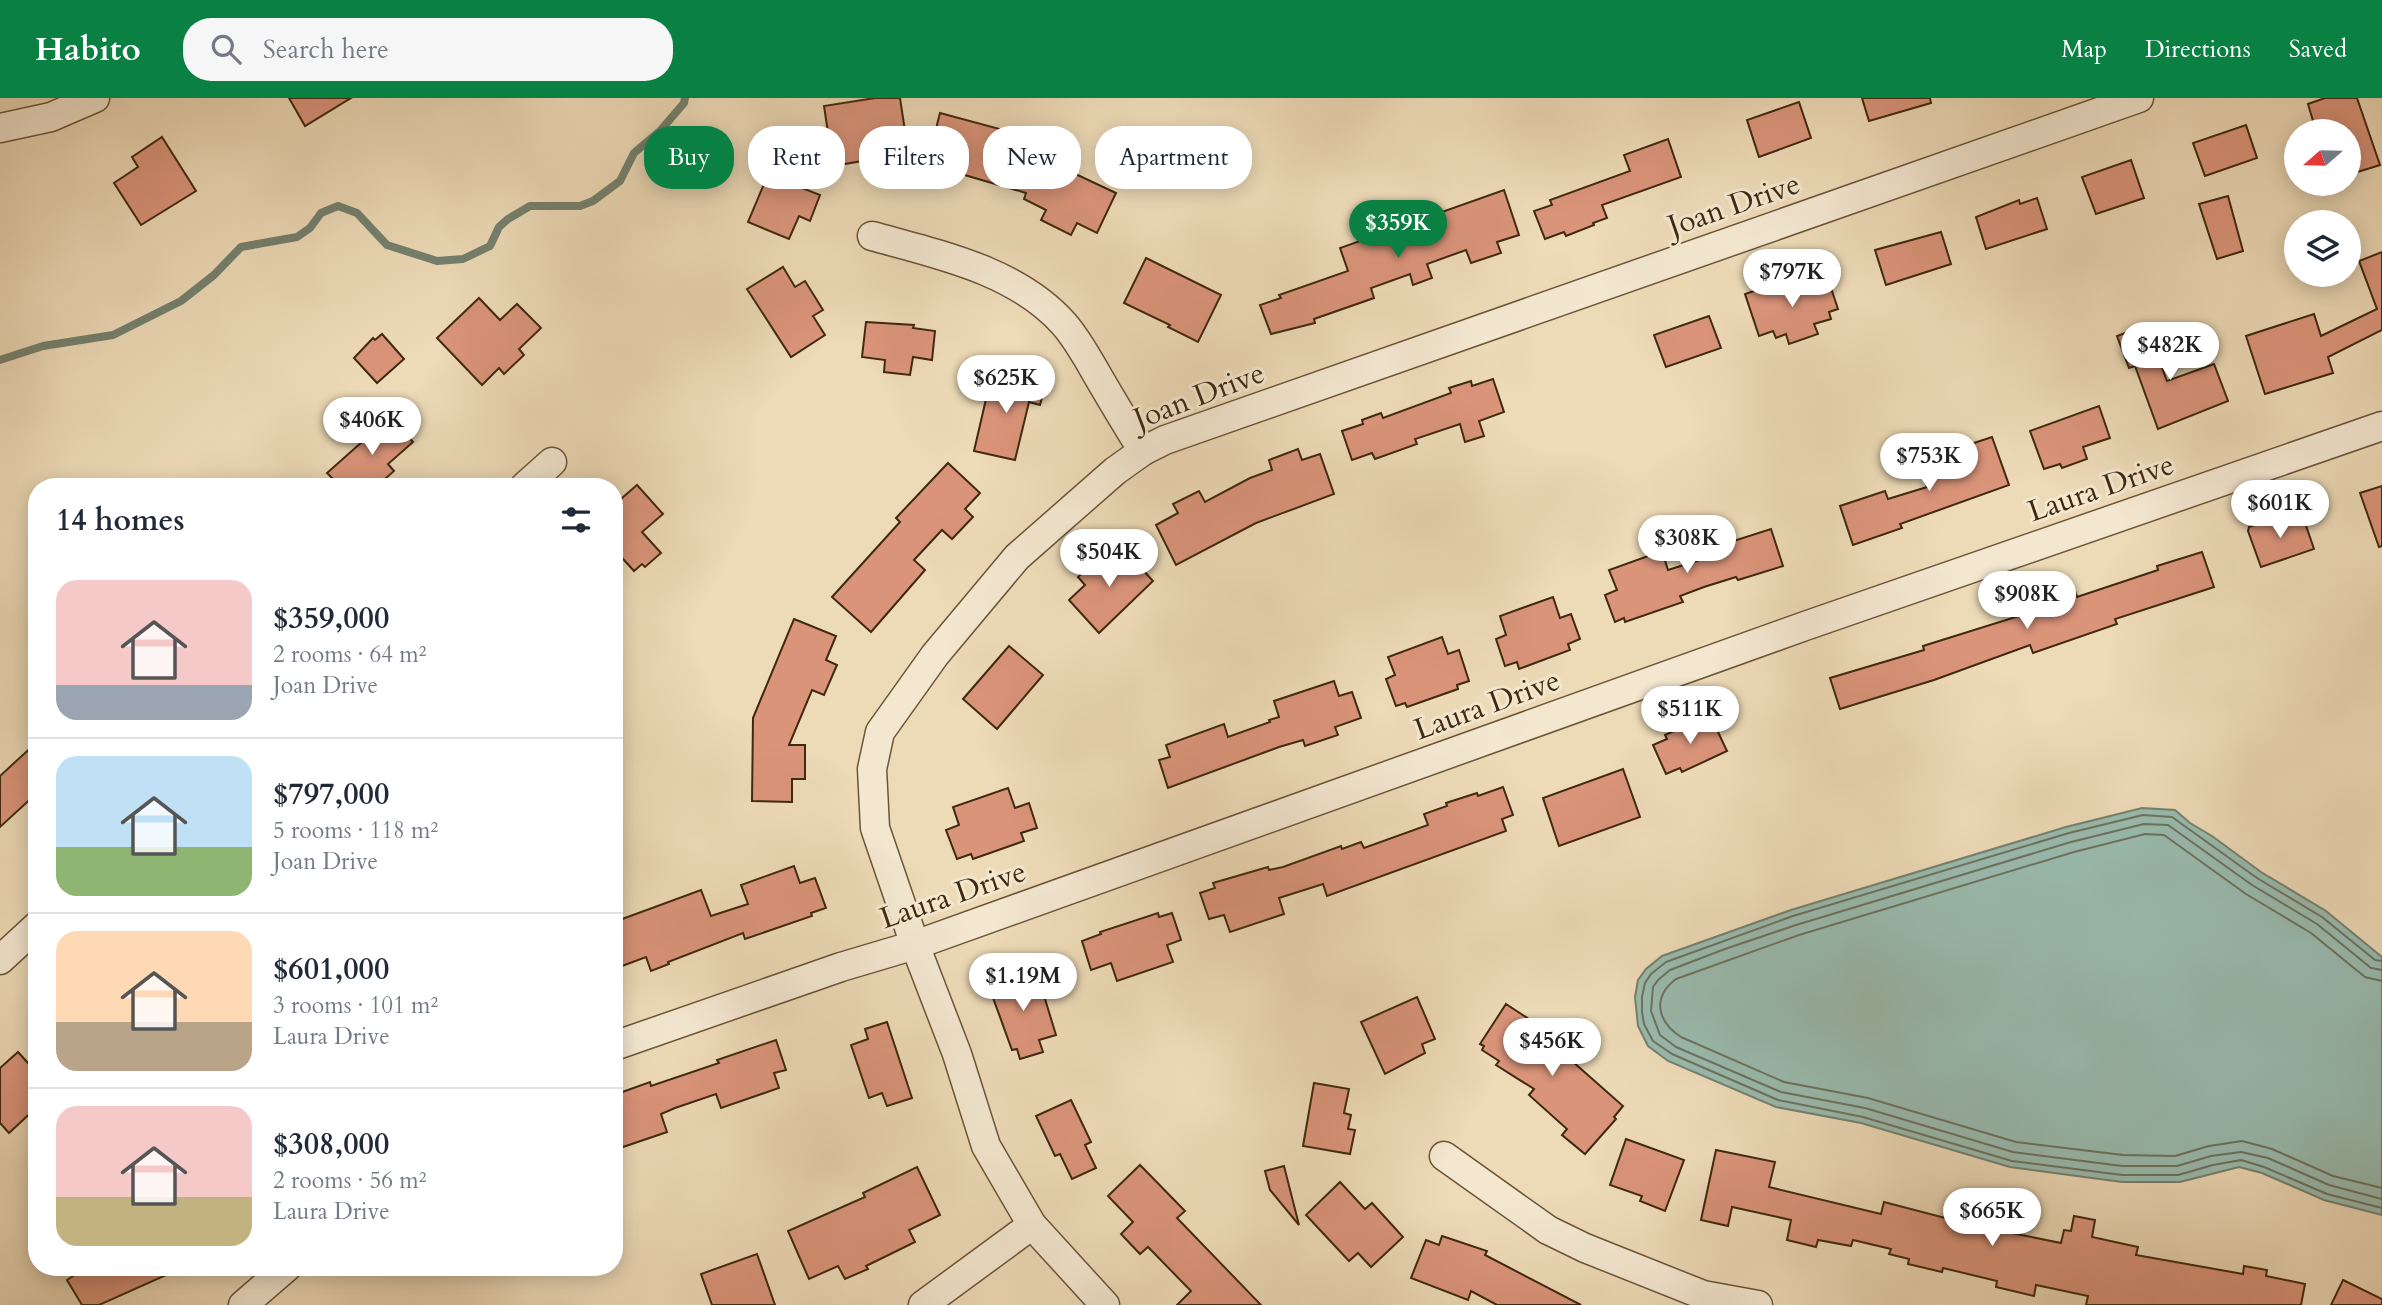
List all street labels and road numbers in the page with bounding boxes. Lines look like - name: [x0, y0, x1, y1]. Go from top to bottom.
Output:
- street label: Joan Drive: [1659, 163, 1805, 248]
- street label: Joan Drive: [1124, 352, 1270, 441]
- street label: Laura Drive: [2022, 444, 2180, 532]
- street label: Laura Drive: [1409, 660, 1565, 750]
- street label: Laura Drive: [874, 851, 1032, 939]

